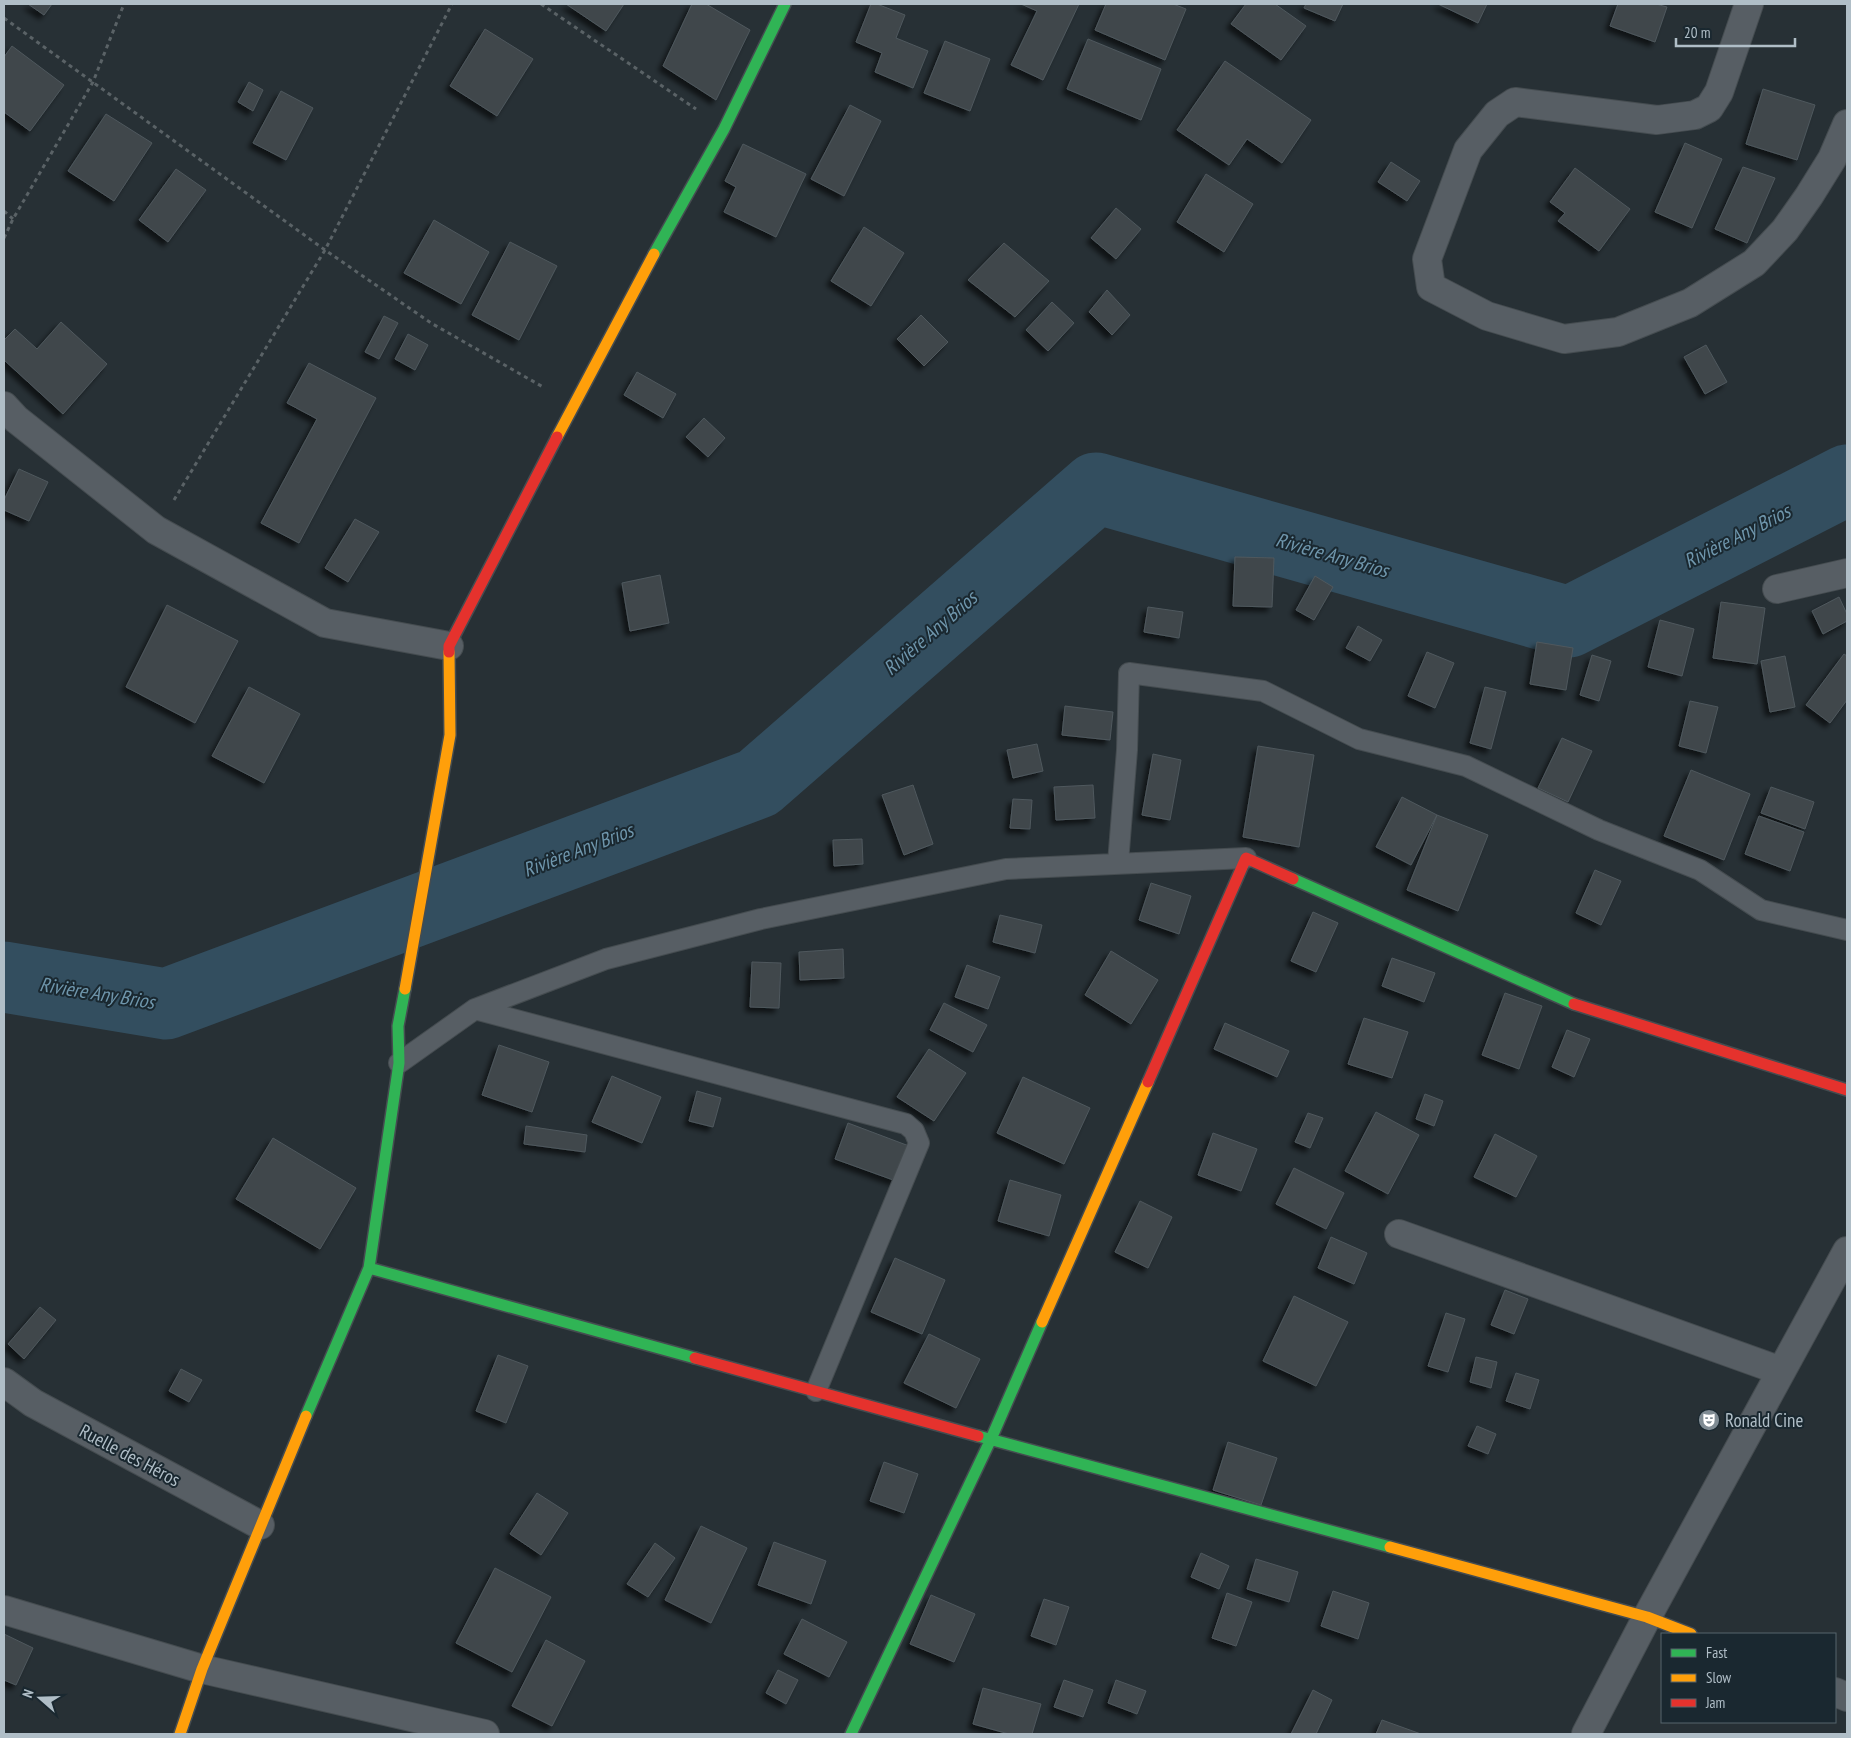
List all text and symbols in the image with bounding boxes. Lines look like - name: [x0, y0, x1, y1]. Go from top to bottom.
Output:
- scale bar: [1676, 15, 1795, 47]
- text: 20 m: [1684, 23, 1710, 42]
- water label: Rivière Any Brios: [1680, 497, 1796, 574]
- water label: Rivière Any Brios: [1273, 527, 1393, 584]
- water label: Rivière Any Brios: [878, 584, 984, 681]
- water label: Rivière Any Brios: [519, 816, 639, 883]
- water label: Rivière Any Brios: [38, 971, 158, 1015]
- theatre icon: Ronald Cine: [1697, 1408, 1721, 1432]
- place label: Ronald Cine: [1725, 1408, 1803, 1432]
- street label: Ruelle des Héros: [76, 1419, 184, 1491]
- legend: [1661, 1633, 1836, 1723]
- text: Fast: [1706, 1643, 1727, 1662]
- text: Slow: [1706, 1668, 1731, 1687]
- north arrow: [15, 1673, 65, 1723]
- text: N: [18, 1687, 38, 1700]
- text: Jam: [1705, 1693, 1725, 1712]

